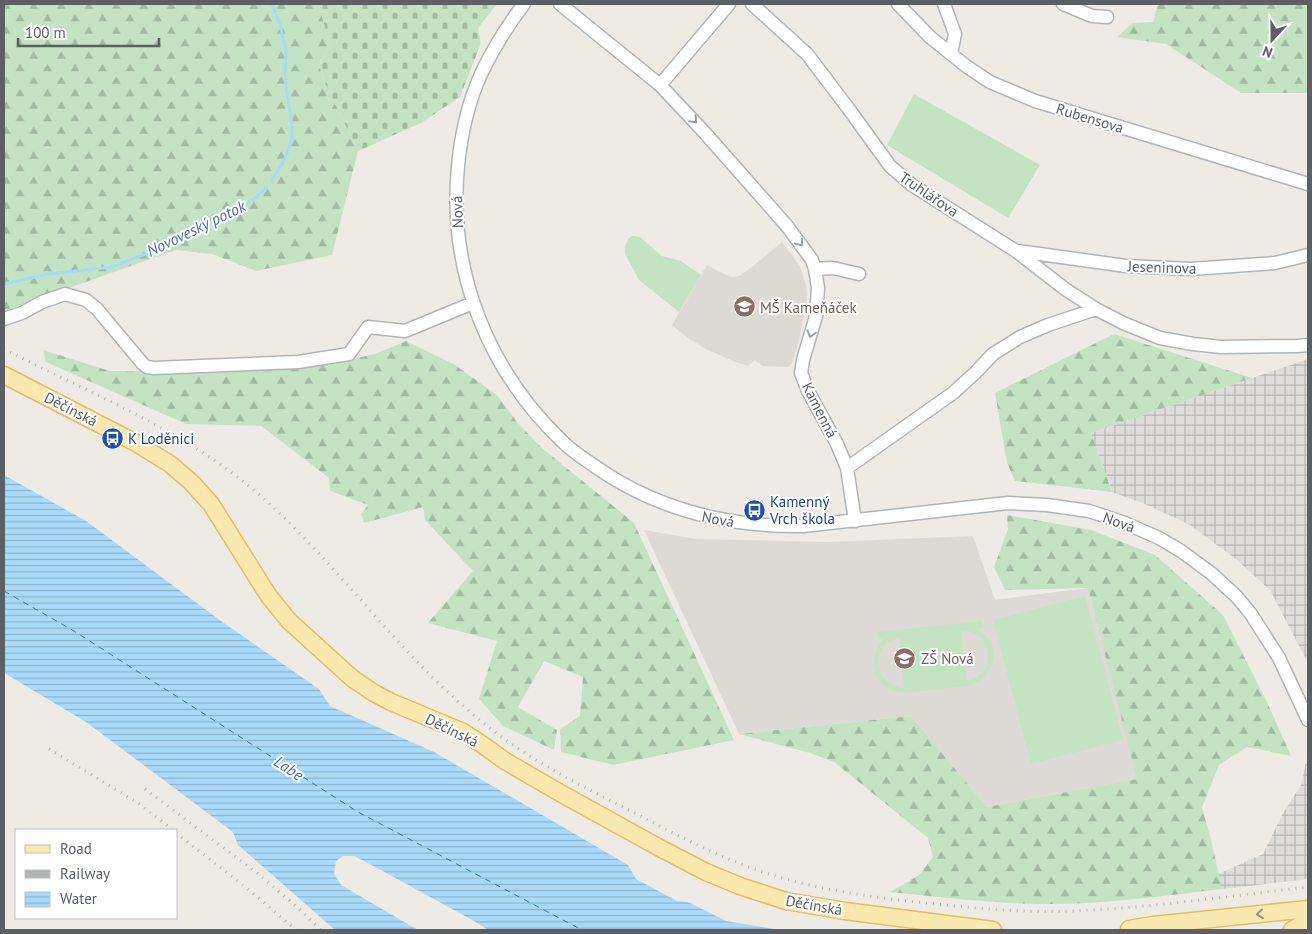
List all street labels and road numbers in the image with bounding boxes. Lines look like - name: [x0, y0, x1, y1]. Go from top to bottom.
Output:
- street label: Rubensova: [1054, 99, 1126, 137]
- street label: Truhlářova: [896, 167, 962, 221]
- street label: Nová: [447, 195, 467, 229]
- street label: Jeseninova: [1126, 256, 1197, 278]
- street label: Kamenná: [798, 379, 842, 441]
- street label: Děčínská: [41, 388, 101, 430]
- street label: Nová: [700, 507, 736, 531]
- street label: Nová: [1100, 507, 1138, 537]
- street label: Děčínská: [422, 709, 482, 751]
- street label: Děčínská: [784, 891, 844, 919]

